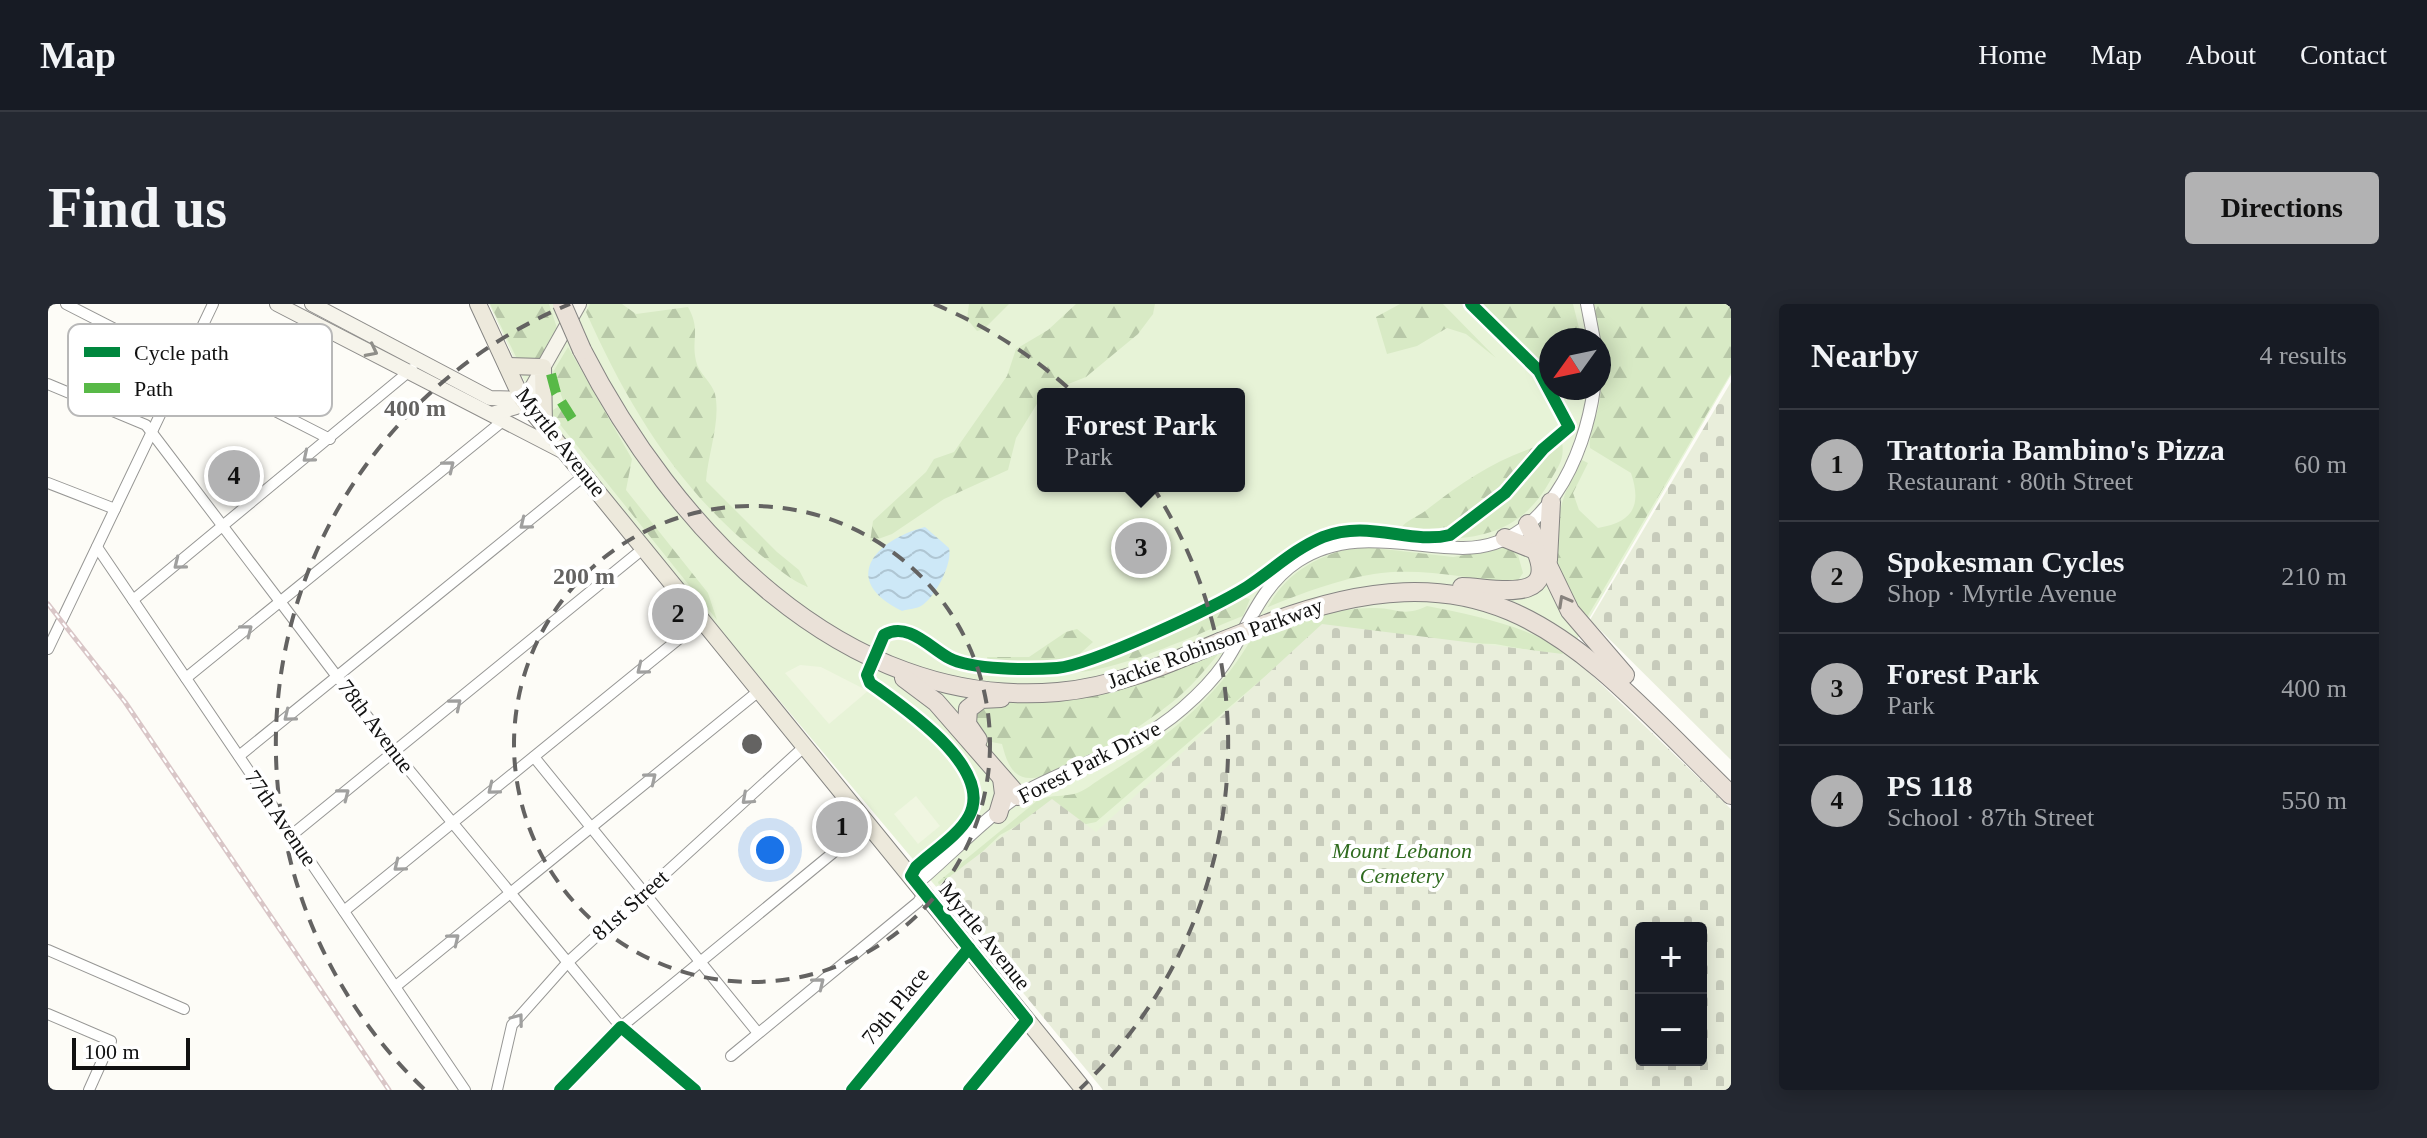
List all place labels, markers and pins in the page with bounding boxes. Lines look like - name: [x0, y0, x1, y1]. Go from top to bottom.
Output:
- pin: 4: [208, 446, 260, 506]
- pin: 3: [1115, 518, 1167, 578]
- pin: 2: [652, 584, 704, 644]
- centre of rings: [738, 730, 766, 758]
- pin: 1: [816, 797, 868, 857]

